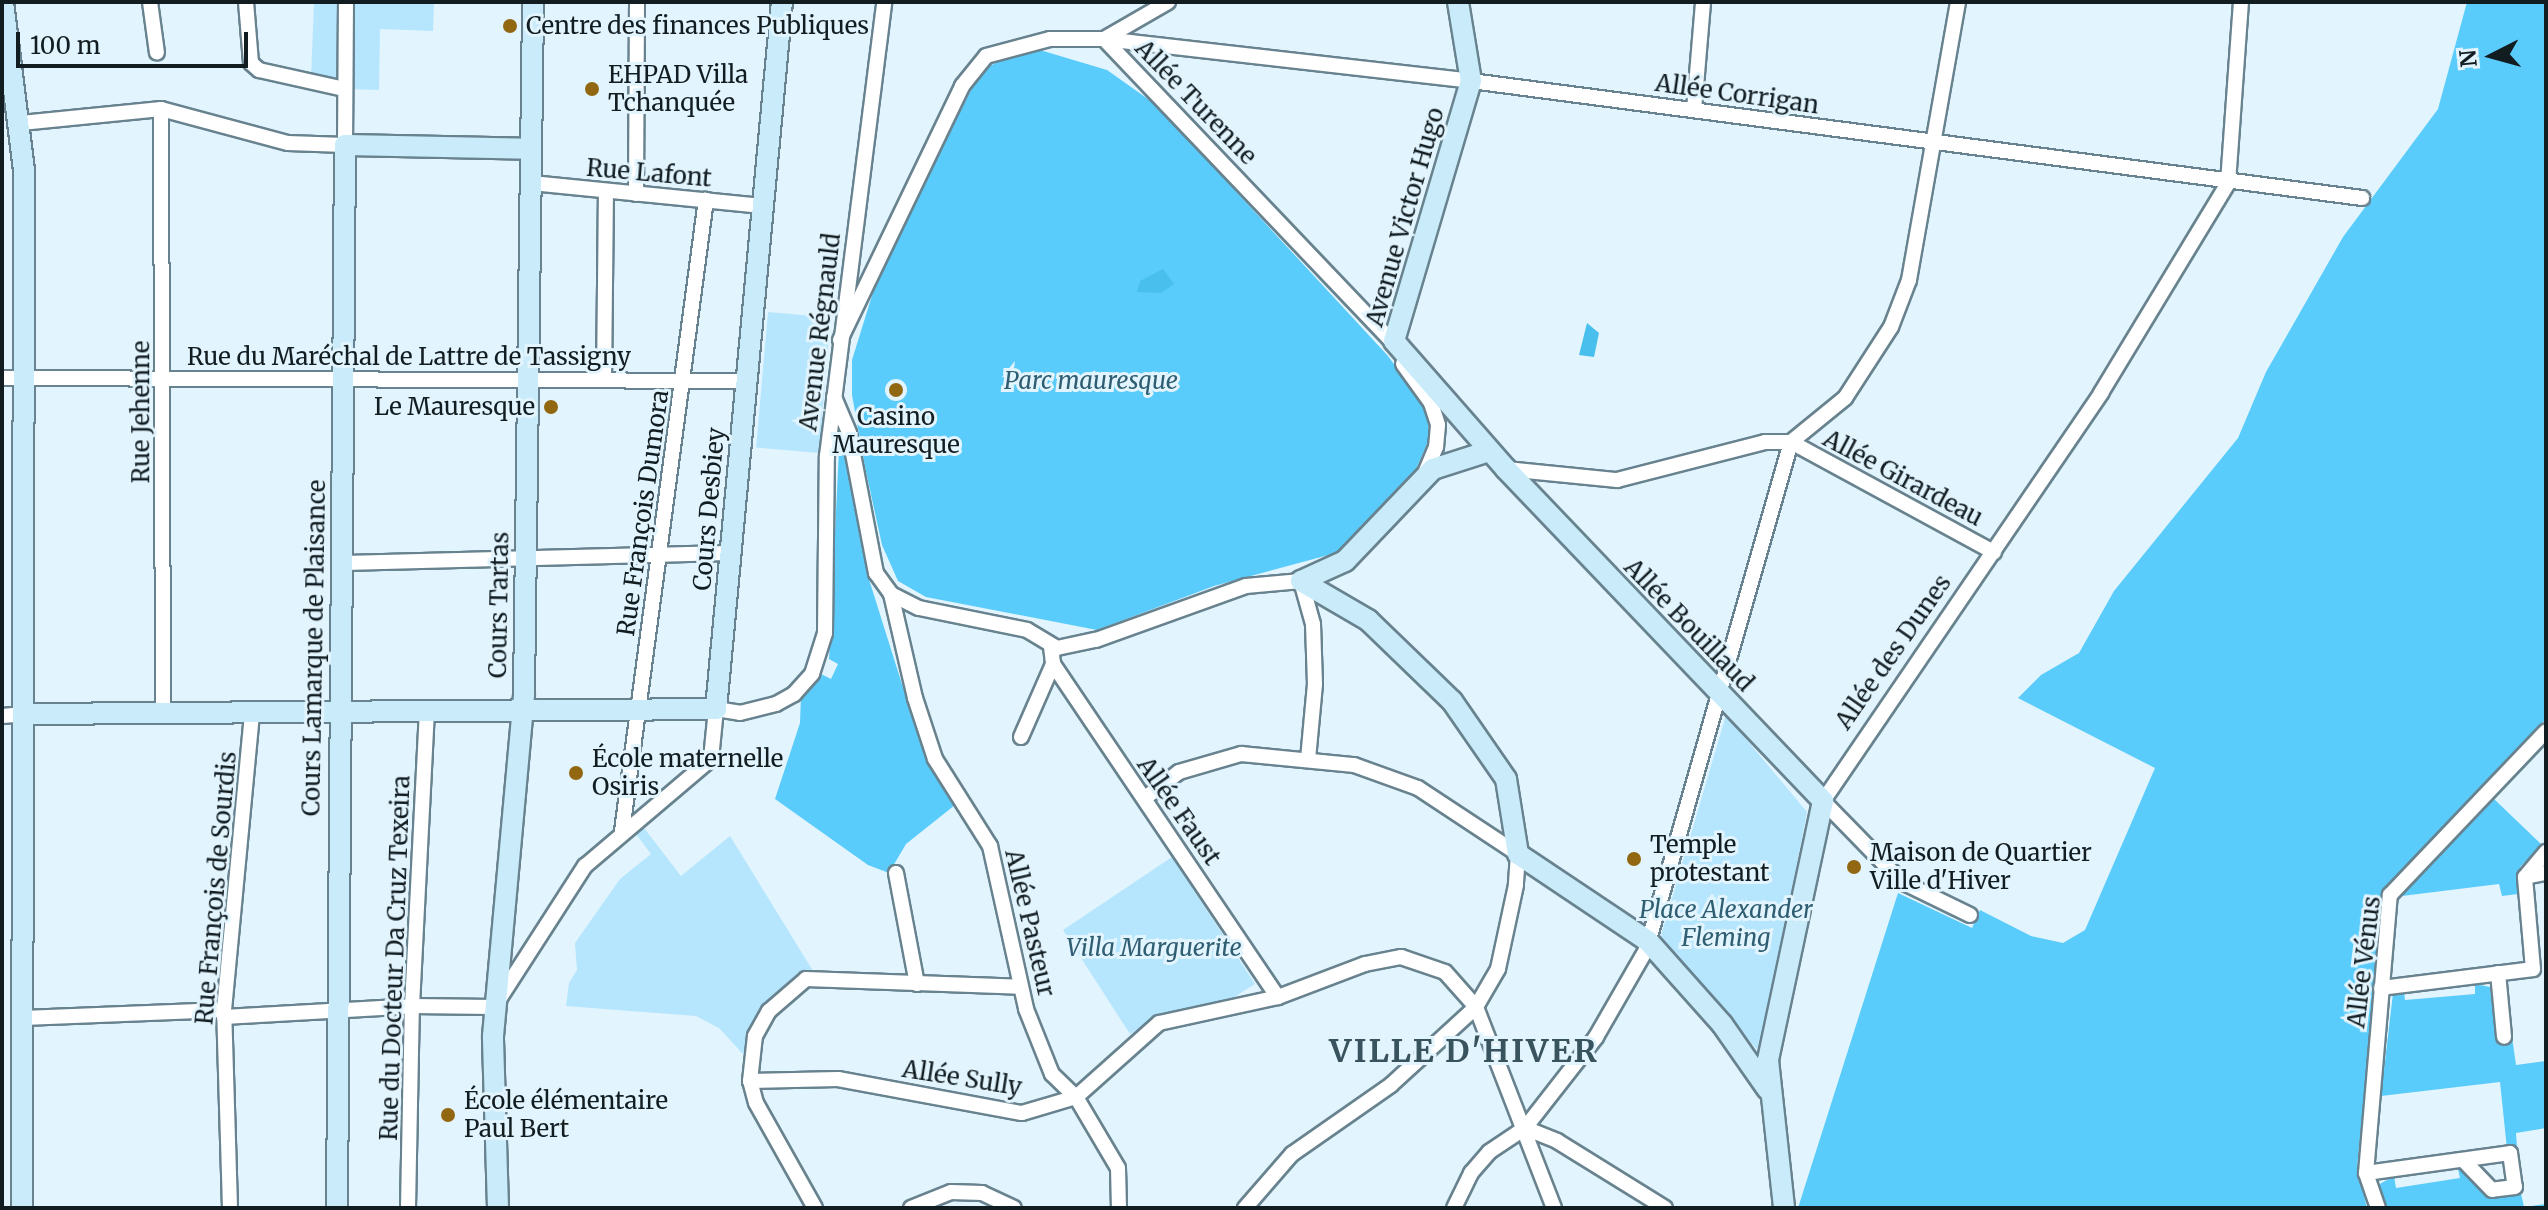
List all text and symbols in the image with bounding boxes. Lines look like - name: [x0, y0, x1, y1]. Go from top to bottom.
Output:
- place label: Centre des finances Publiques: [526, 12, 869, 40]
- scale bar: [20, 16, 252, 66]
- north arrow: [2452, 16, 2532, 96]
- marker: Centre des finances Publiques: [501, 17, 519, 35]
- text: 100 m: [30, 30, 100, 61]
- street label: Allée Turenne: [1129, 34, 1263, 170]
- text: N: [2453, 48, 2483, 69]
- place label: EHPAD Villa Tchanquée: [608, 61, 748, 117]
- street label: Allée Corrigan: [1653, 68, 1821, 120]
- marker: EHPAD Villa Tchanquée: [583, 80, 601, 98]
- street label: Avenue Victor Hugo: [1360, 104, 1450, 330]
- street label: Rue Lafont: [585, 153, 713, 193]
- street label: Avenue Régnauld: [794, 231, 846, 433]
- street label: Rue Jehenne: [127, 341, 155, 483]
- street label: Rue du Maréchal de Lattre de Tassigny: [187, 343, 631, 371]
- park label: Parc mauresque: [1004, 367, 1178, 395]
- marker: Casino Mauresque: [887, 381, 905, 399]
- street label: Rue François Dumora: [611, 388, 675, 638]
- place label: Le Mauresque: [374, 393, 535, 421]
- marker: Le Mauresque: [542, 398, 560, 416]
- place label: Casino Mauresque: [832, 403, 960, 459]
- street label: Allée Girardeau: [1818, 424, 1988, 532]
- street label: Cours Desbiey: [688, 426, 730, 592]
- street label: Cours Lamarque de Plaisance: [297, 480, 331, 816]
- street label: Cours Tartas: [483, 532, 515, 678]
- street label: Allée Bouillaud: [1618, 553, 1760, 697]
- street label: Allée des Dunes: [1829, 569, 1957, 735]
- place label: École maternelle Osiris: [592, 745, 783, 801]
- street label: Rue François de Sourdis: [190, 750, 242, 1026]
- street label: Allée Faust: [1131, 751, 1227, 871]
- marker: École maternelle Osiris: [567, 764, 585, 782]
- street label: Rue du Docteur Da Cruz Texeira: [374, 775, 416, 1141]
- place label: Temple protestant: [1650, 831, 1769, 887]
- place label: Maison de Quartier Ville d'Hiver: [1870, 839, 2092, 895]
- street label: Allée Pasteur: [999, 847, 1061, 999]
- marker: Temple protestant: [1625, 850, 1643, 868]
- marker: Maison de Quartier Ville d'Hiver: [1845, 858, 1863, 876]
- street label: Allée Vénus: [2342, 894, 2386, 1030]
- park label: Place Alexander Fleming: [1639, 896, 1813, 952]
- park label: Villa Marguerite: [1066, 934, 1242, 962]
- district label: VILLE D'HIVER: [1329, 1032, 1599, 1070]
- street label: Allée Sully: [900, 1054, 1024, 1102]
- place label: École élémentaire Paul Bert: [464, 1087, 668, 1143]
- marker: École élémentaire Paul Bert: [439, 1106, 457, 1124]

